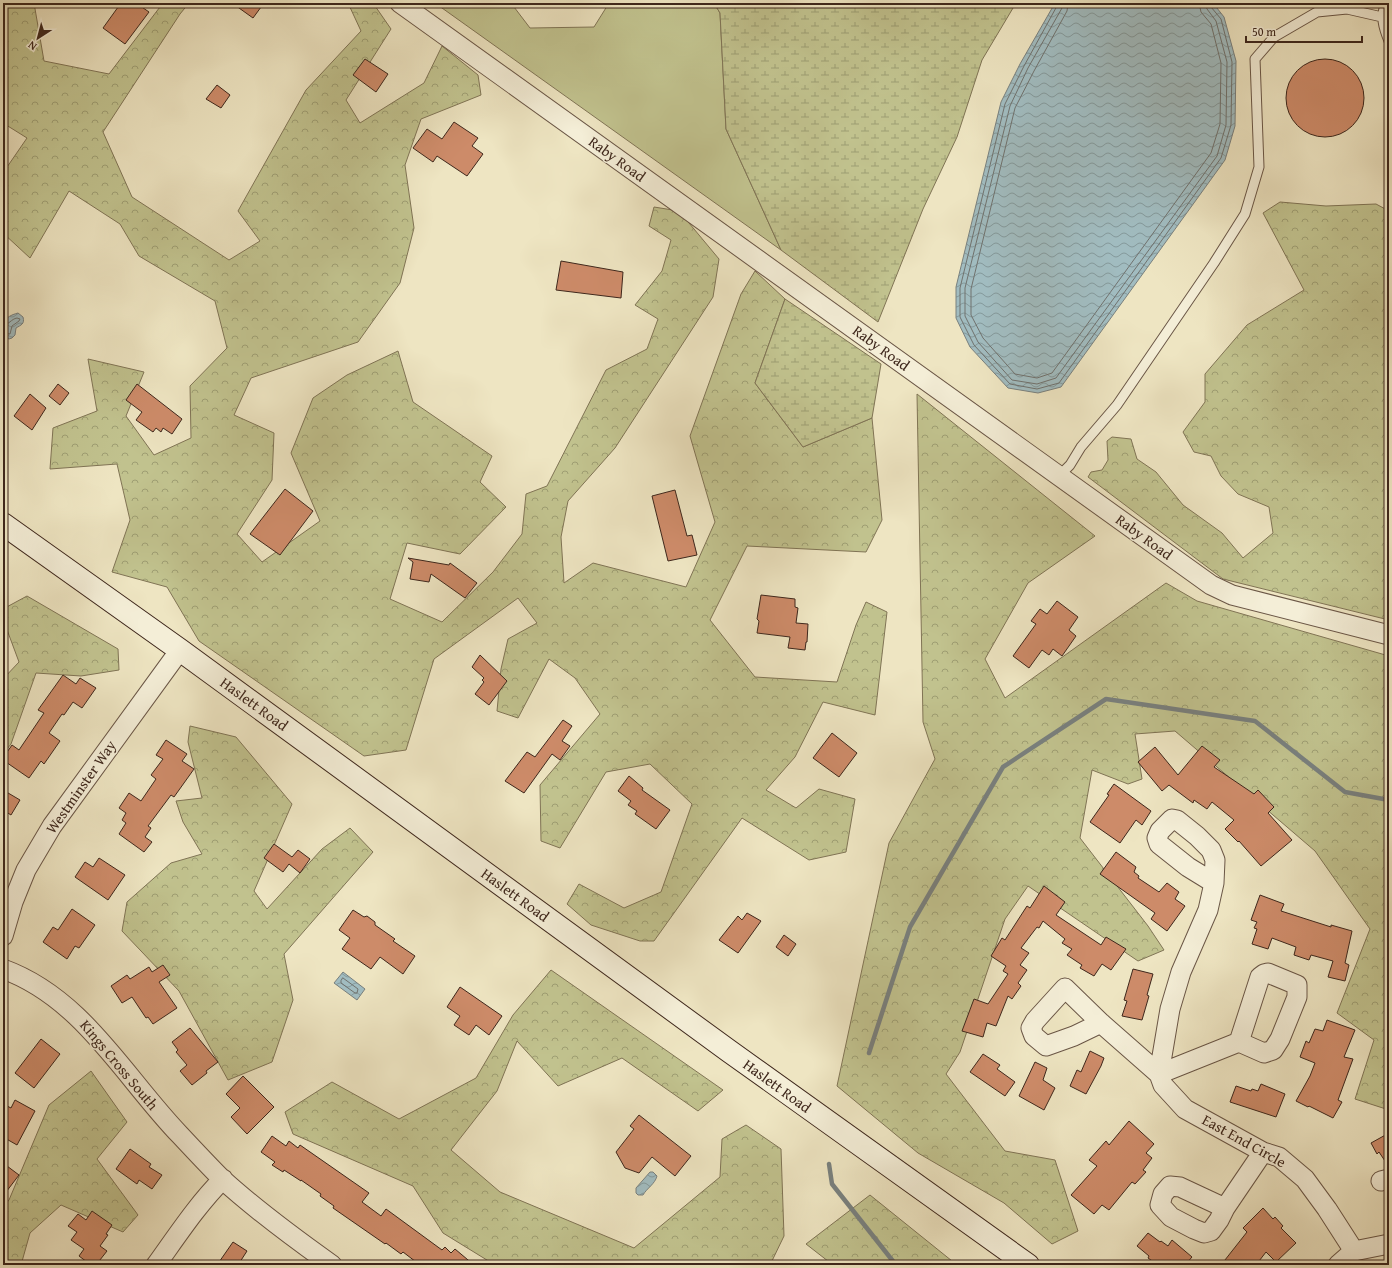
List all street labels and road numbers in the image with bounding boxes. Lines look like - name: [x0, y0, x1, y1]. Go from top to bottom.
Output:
- street label: Raby Road: [585, 131, 650, 186]
- street label: Raby Road: [849, 320, 914, 375]
- street label: Raby Road: [1112, 509, 1177, 564]
- street label: Haslett Road: [216, 672, 293, 735]
- street label: Westminster Way: [40, 735, 121, 838]
- street label: Haslett Road: [477, 863, 554, 926]
- street label: Kings Cross South: [75, 1015, 164, 1115]
- street label: Haslett Road: [739, 1054, 816, 1117]
- street label: East End Circle: [1199, 1109, 1290, 1172]

